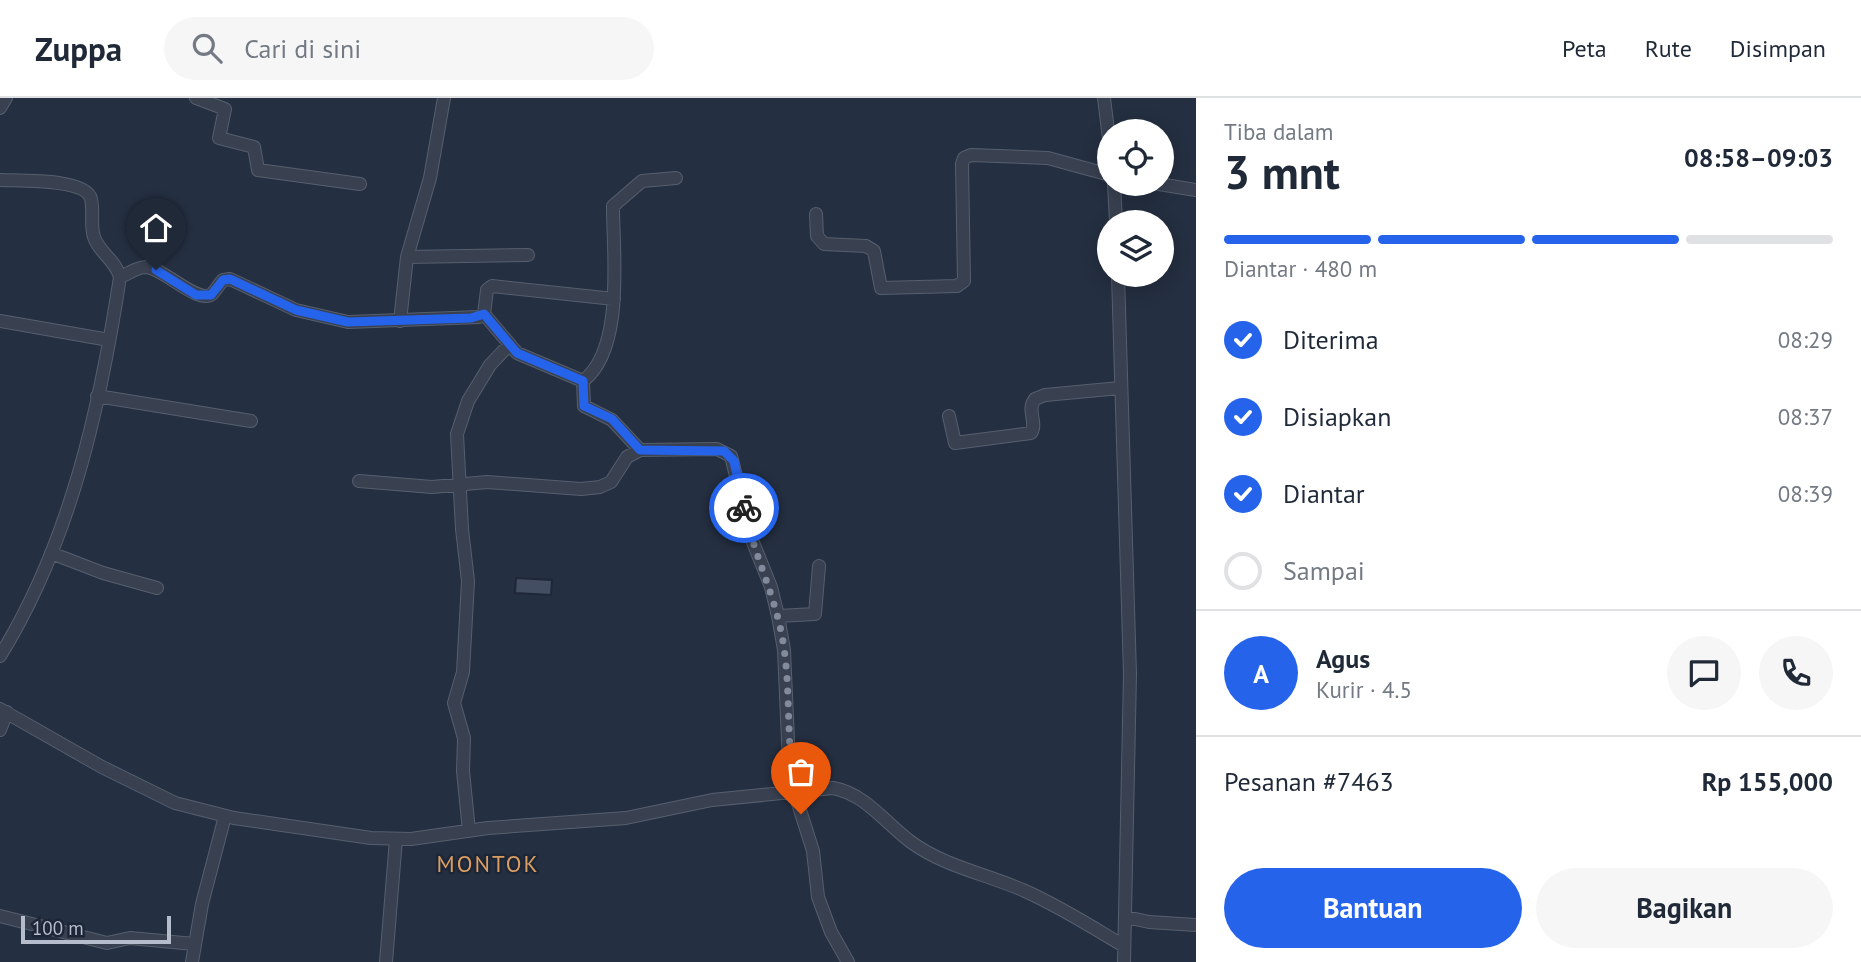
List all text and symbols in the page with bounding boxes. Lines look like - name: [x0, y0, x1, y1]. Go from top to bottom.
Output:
- search box: [164, 17, 654, 80]
- text: Zuppa: [35, 27, 122, 70]
- icon: search: [188, 29, 226, 67]
- text: Cari di sini: [244, 32, 361, 65]
- text: Peta: [1562, 33, 1607, 64]
- text: Rute: [1645, 33, 1692, 64]
- text: Disimpan: [1730, 33, 1826, 64]
- text: Tiba dalam: [1224, 117, 1333, 146]
- map controls: [1097, 119, 1174, 287]
- button: locate: [1097, 119, 1174, 196]
- text: 08:58–09:03: [1684, 141, 1833, 174]
- text: 3 mnt: [1224, 142, 1340, 202]
- pin: [126, 198, 186, 270]
- icon: home: [137, 209, 175, 247]
- button: layers: [1097, 210, 1174, 287]
- text: Diantar · 480 m: [1224, 254, 1377, 283]
- icon: check: [1224, 321, 1262, 359]
- text: Diterima: [1283, 323, 1379, 356]
- text: 08:29: [1778, 325, 1833, 354]
- icon: check: [1224, 398, 1262, 436]
- text: Disiapkan: [1283, 400, 1391, 433]
- text: 08:37: [1778, 402, 1833, 431]
- courier: [709, 473, 779, 543]
- icon: check: [1224, 475, 1262, 513]
- text: Diantar: [1283, 477, 1365, 510]
- text: 08:39: [1778, 479, 1833, 508]
- icon: bike: [725, 489, 763, 527]
- text: Sampai: [1283, 554, 1365, 587]
- button: chat: [1667, 636, 1741, 710]
- button: phone: [1759, 636, 1833, 710]
- text: Agus: [1316, 642, 1370, 675]
- text: A: [1253, 657, 1269, 690]
- text: Kurir · 4.5: [1316, 675, 1412, 704]
- pin: [771, 742, 831, 814]
- icon: bag: [782, 753, 820, 791]
- text: Pesanan #7463: [1224, 765, 1394, 798]
- text: Rp 155,000: [1702, 765, 1833, 798]
- district label: MONTOK: [437, 849, 539, 878]
- button: Bantuan: [1224, 868, 1522, 948]
- button: Bagikan: [1536, 868, 1833, 948]
- scale bar: [21, 913, 172, 945]
- text: 100 m: [32, 916, 84, 940]

